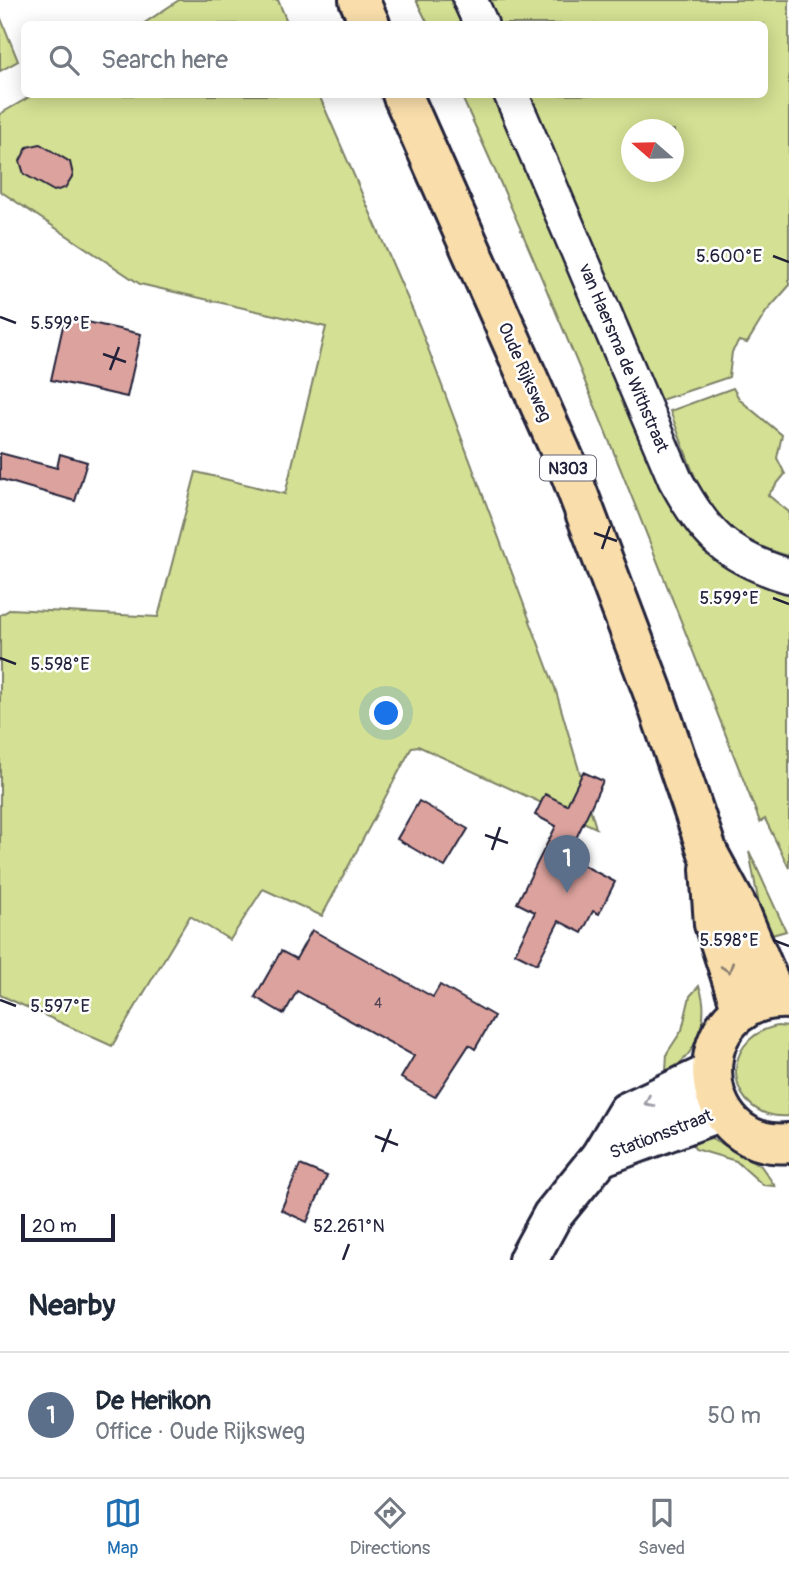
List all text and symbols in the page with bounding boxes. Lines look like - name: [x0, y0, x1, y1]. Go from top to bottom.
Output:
- search box: [21, 21, 768, 98]
- icon: search: [45, 41, 83, 79]
- text: Search here: [101, 44, 228, 76]
- north arrow: [621, 119, 684, 182]
- text: 5.600°E: [696, 245, 762, 268]
- street label: van Haersma de Withstraat: [573, 260, 674, 457]
- text: 5.599°E: [30, 312, 90, 335]
- street label: Oude Rijksweg: [492, 319, 557, 425]
- road number: N303: [540, 456, 596, 481]
- text: 5.599°E: [699, 587, 759, 610]
- text: 5.598°E: [30, 653, 90, 676]
- your location: [369, 696, 403, 730]
- pin: 1: [544, 835, 590, 893]
- text: 5.598°E: [699, 929, 759, 952]
- one-way arrow: [720, 961, 735, 973]
- text: 5.597°E: [30, 995, 90, 1018]
- house number: 4: [374, 995, 382, 1012]
- one-way arrow: [644, 1094, 656, 1108]
- street label: Stationsstraat: [606, 1104, 717, 1165]
- scale bar: [21, 1211, 116, 1243]
- text: 20 m: [32, 1214, 77, 1238]
- text: 52.261°N: [313, 1215, 385, 1238]
- text: Nearby: [28, 1287, 115, 1324]
- text: De Herikon: [95, 1385, 211, 1417]
- text: 1: [47, 1401, 56, 1430]
- text: 50 m: [707, 1401, 761, 1430]
- text: Office · Oude Rijksweg: [95, 1417, 305, 1446]
- tab: Map: [104, 1494, 142, 1560]
- tab: Directions: [350, 1494, 430, 1560]
- tab: Saved: [638, 1494, 685, 1560]

